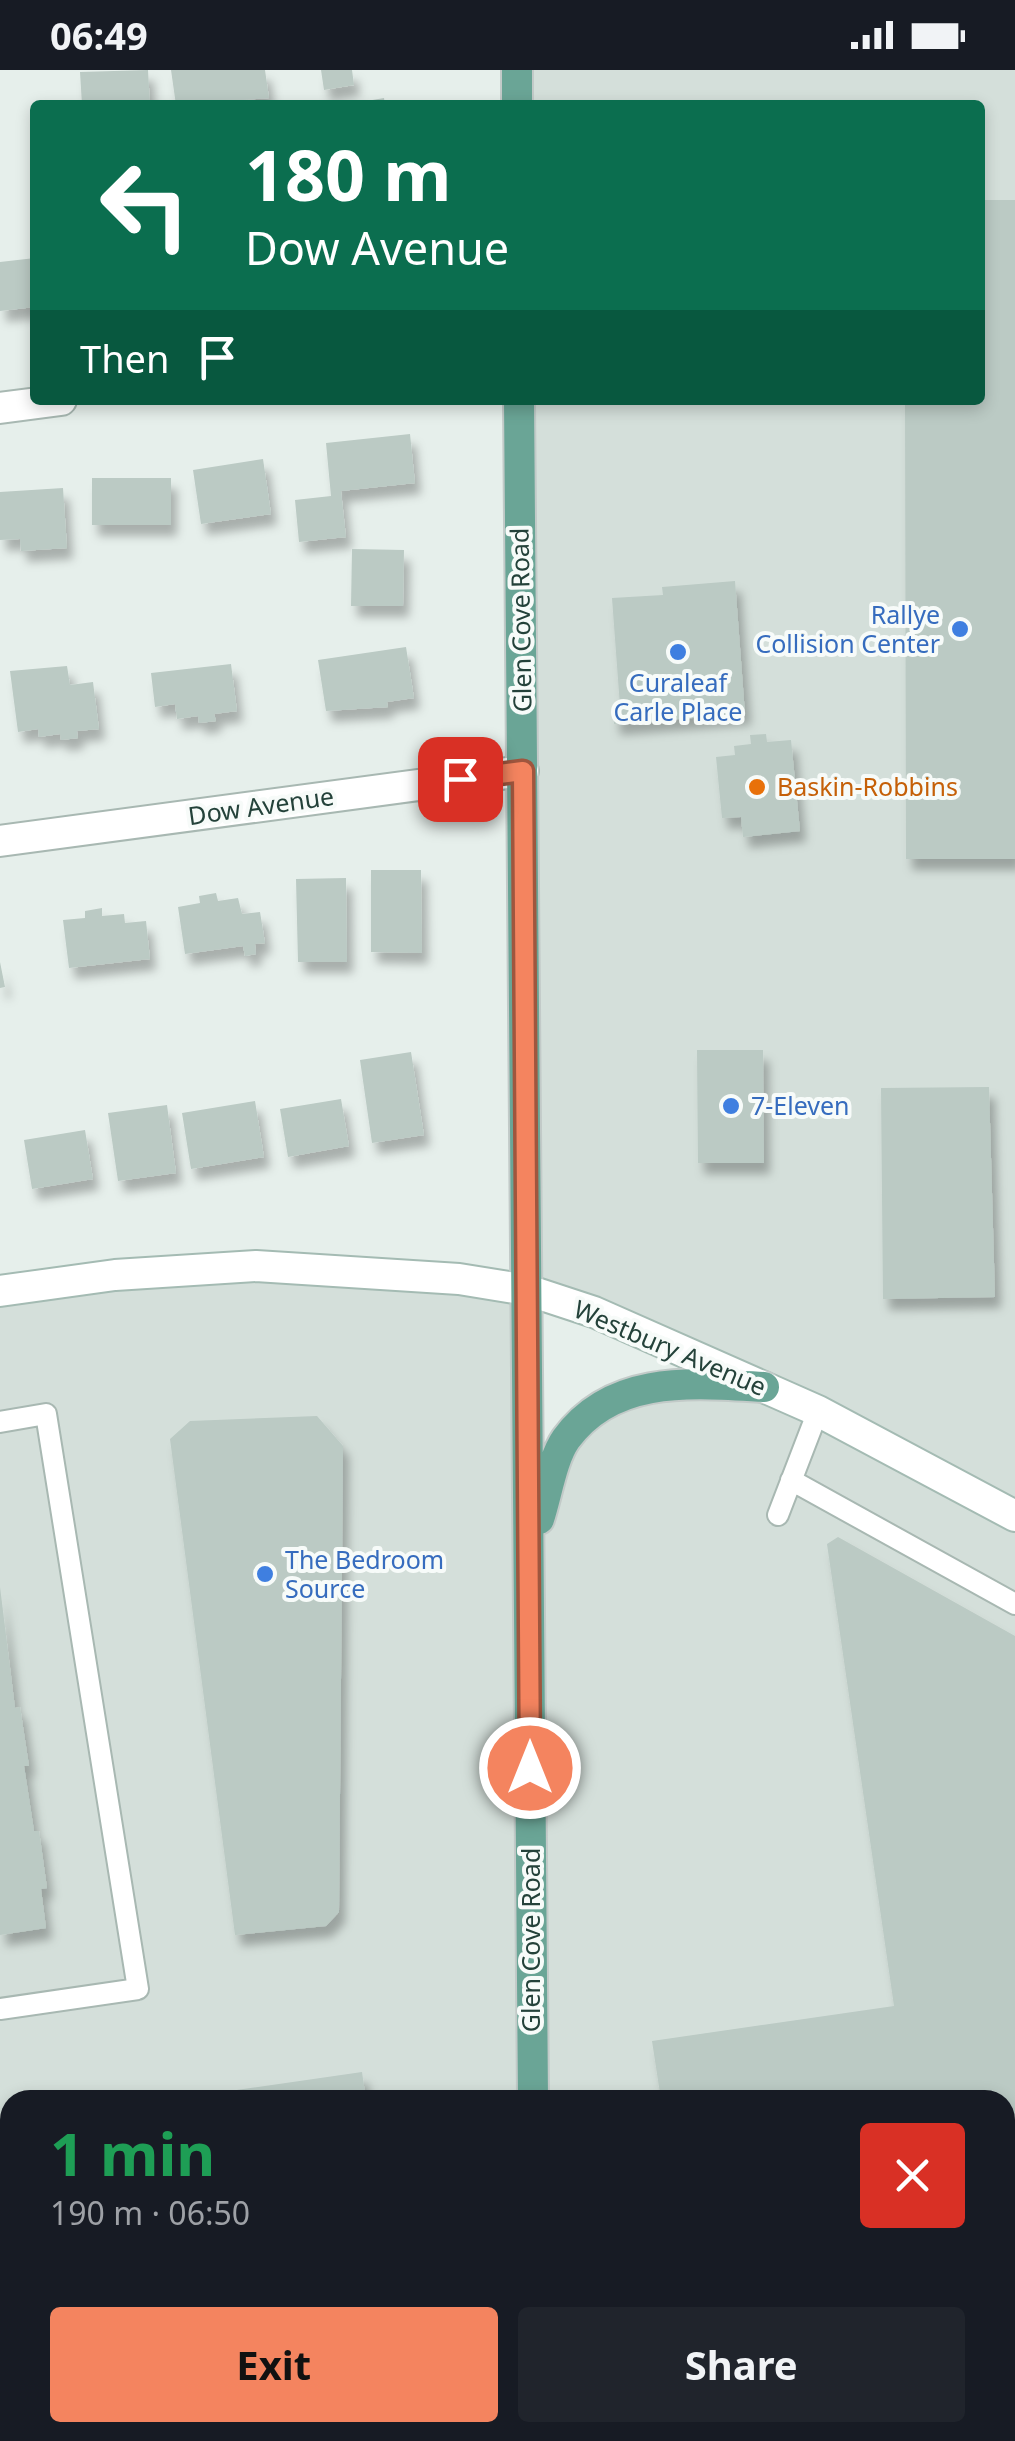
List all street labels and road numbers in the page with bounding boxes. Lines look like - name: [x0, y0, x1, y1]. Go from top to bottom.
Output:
- street label: Glen Cove Road: [501, 527, 539, 713]
- street label: Dow Avenue: [186, 778, 336, 832]
- street label: Westbury Avenue: [569, 1291, 772, 1403]
- street label: Glen Cove Road: [513, 1848, 547, 2032]

